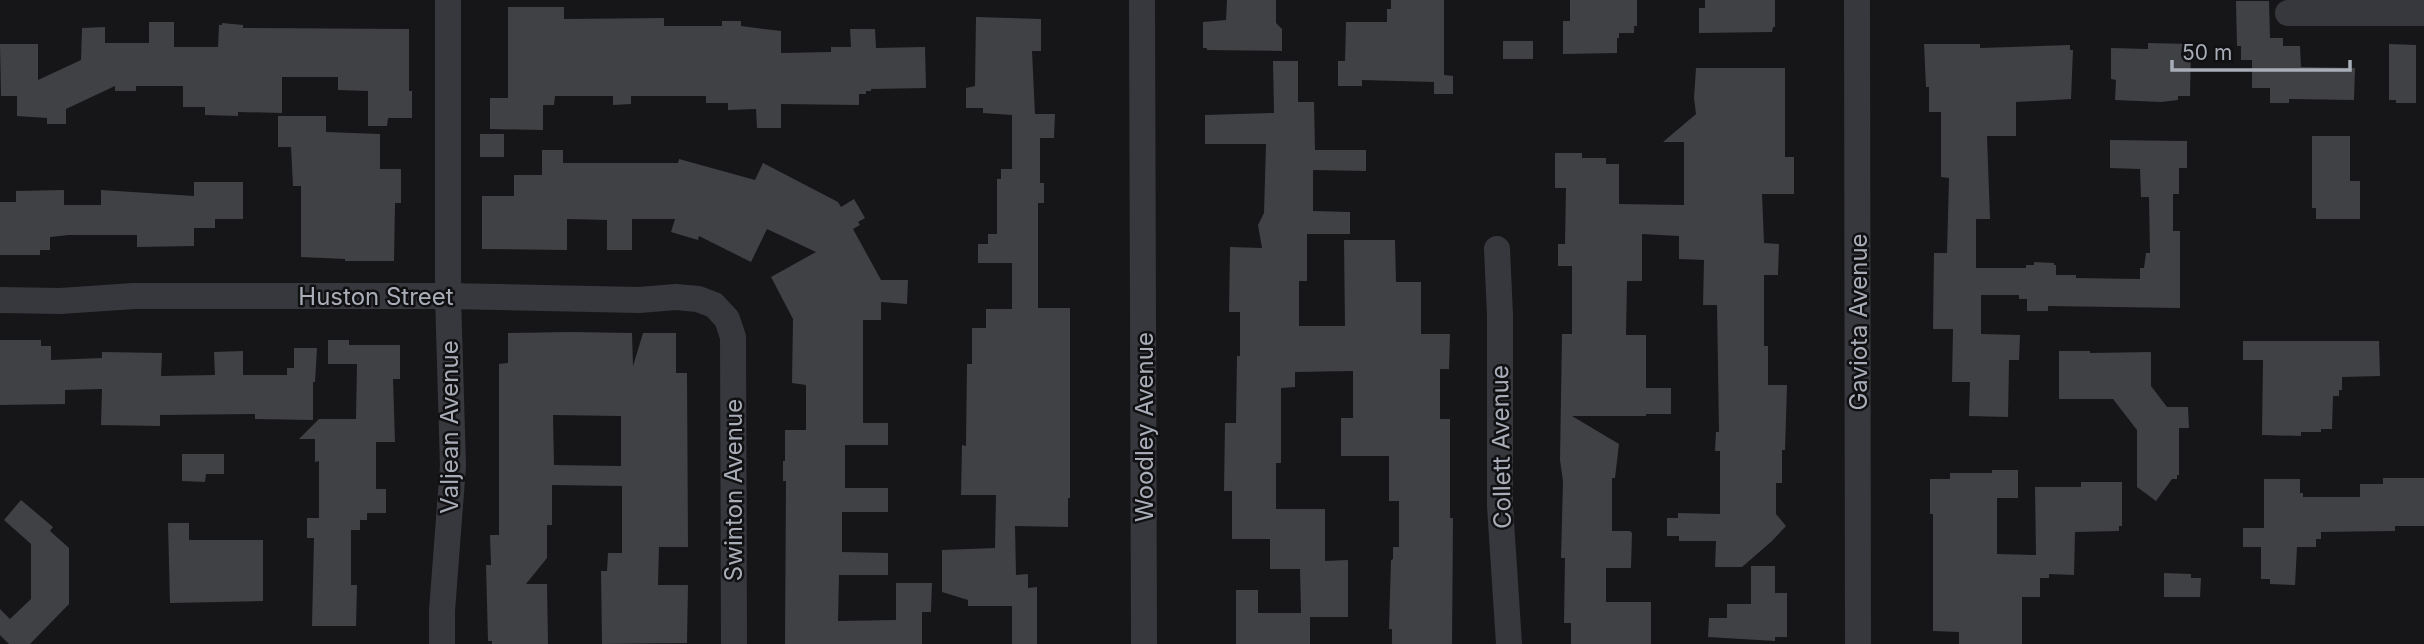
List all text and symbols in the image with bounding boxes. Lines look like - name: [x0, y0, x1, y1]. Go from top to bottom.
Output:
- scale bar: [2172, 28, 2350, 72]
- text: 50 m: [2182, 40, 2232, 65]
- street label: Gaviota Avenue: [1844, 233, 1873, 411]
- street label: Huston Street: [298, 282, 454, 311]
- street label: Woodley Avenue: [1130, 332, 1159, 522]
- street label: Valjean Avenue: [435, 340, 464, 514]
- street label: Collett Avenue: [1485, 365, 1517, 529]
- street label: Swinton Avenue: [719, 399, 748, 581]

